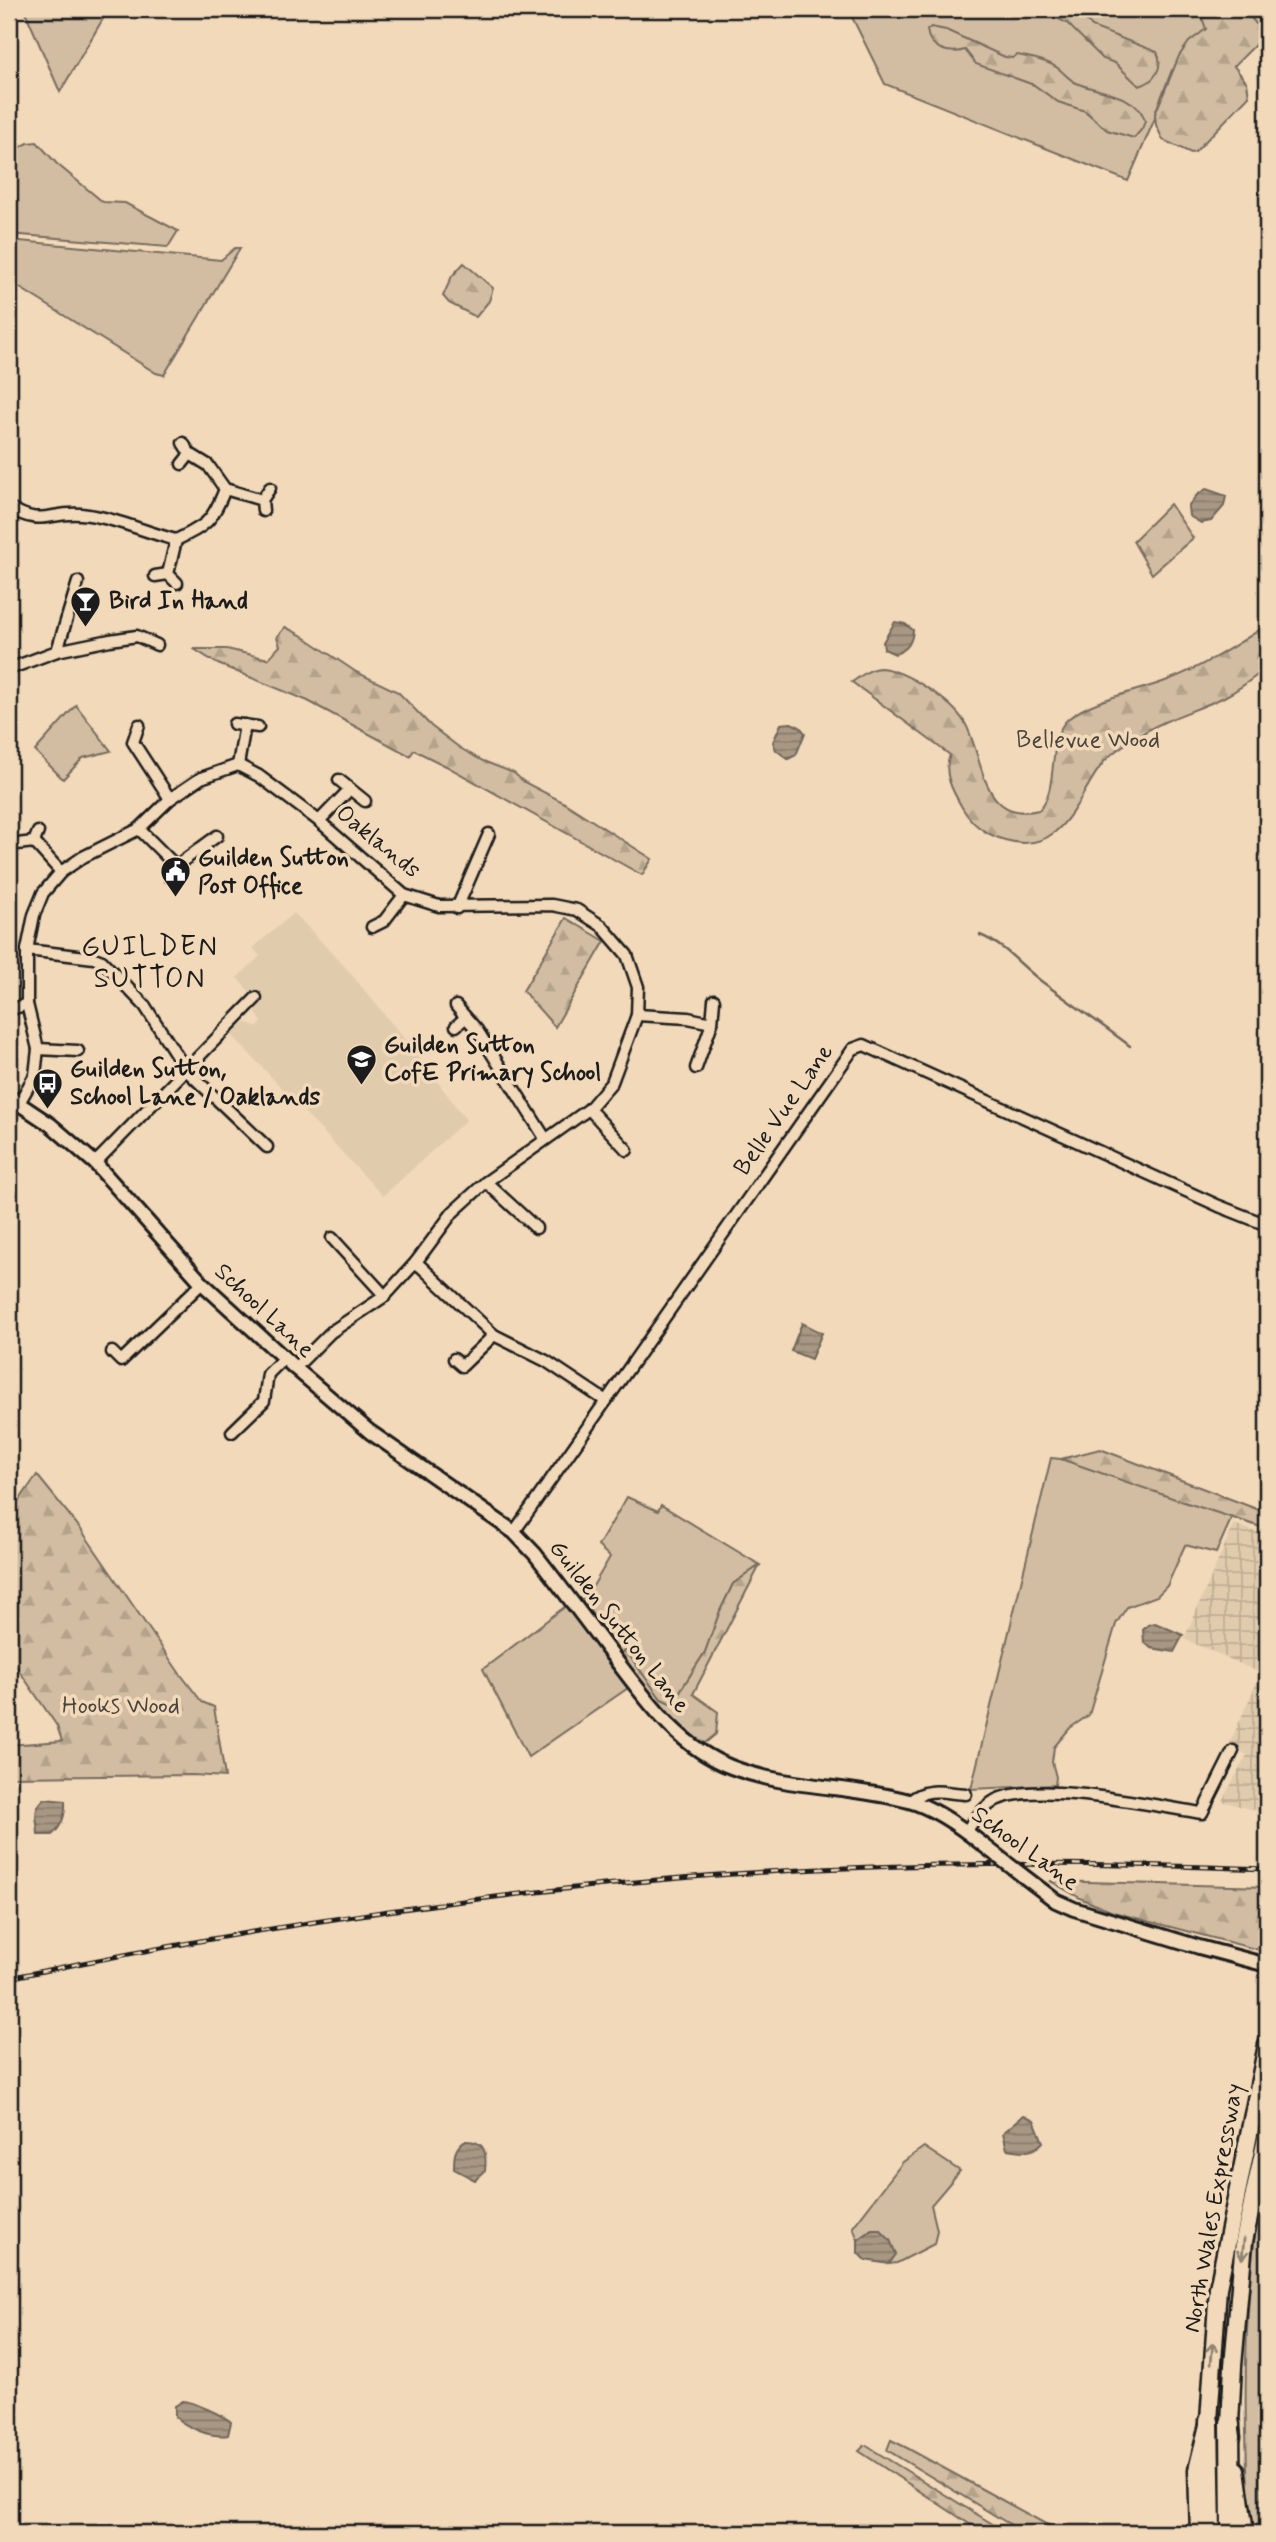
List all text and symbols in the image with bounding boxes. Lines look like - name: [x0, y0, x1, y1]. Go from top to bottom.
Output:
- bar icon: Bird In Hand: [69, 584, 103, 628]
- place label: Bird In Hand: [109, 586, 248, 617]
- park label: Bellevue Wood: [1016, 725, 1160, 756]
- street label: Oaklands: [329, 798, 427, 886]
- place label: Guilden Sutton Post Office: [198, 843, 349, 902]
- public building icon: Guilden Sutton Post Office: [158, 855, 192, 899]
- district label: GUILDEN SUTTON: [81, 929, 219, 998]
- place label: Guilden Sutton CofE Primary School: [384, 1030, 601, 1089]
- street label: Belle Vue Lane: [727, 1038, 841, 1182]
- school or university icon: Guilden Sutton CofE Primary School: [344, 1042, 378, 1086]
- place label: Guilden Sutton, School Lane / Oaklands: [70, 1054, 320, 1113]
- bus stop icon: Guilden Sutton, School Lane / Oaklands: [30, 1066, 64, 1110]
- street label: School Lane: [207, 1257, 321, 1365]
- street label: Guilden Sutton Lane: [541, 1534, 697, 1720]
- park label: Hooks Wood: [62, 1691, 180, 1722]
- street label: School Lane: [965, 1799, 1085, 1899]
- street label: North Wales Expressway: [1177, 2081, 1251, 2335]
- one-way arrow: [1237, 2237, 1250, 2260]
- one-way arrow: [1206, 2342, 1219, 2365]

